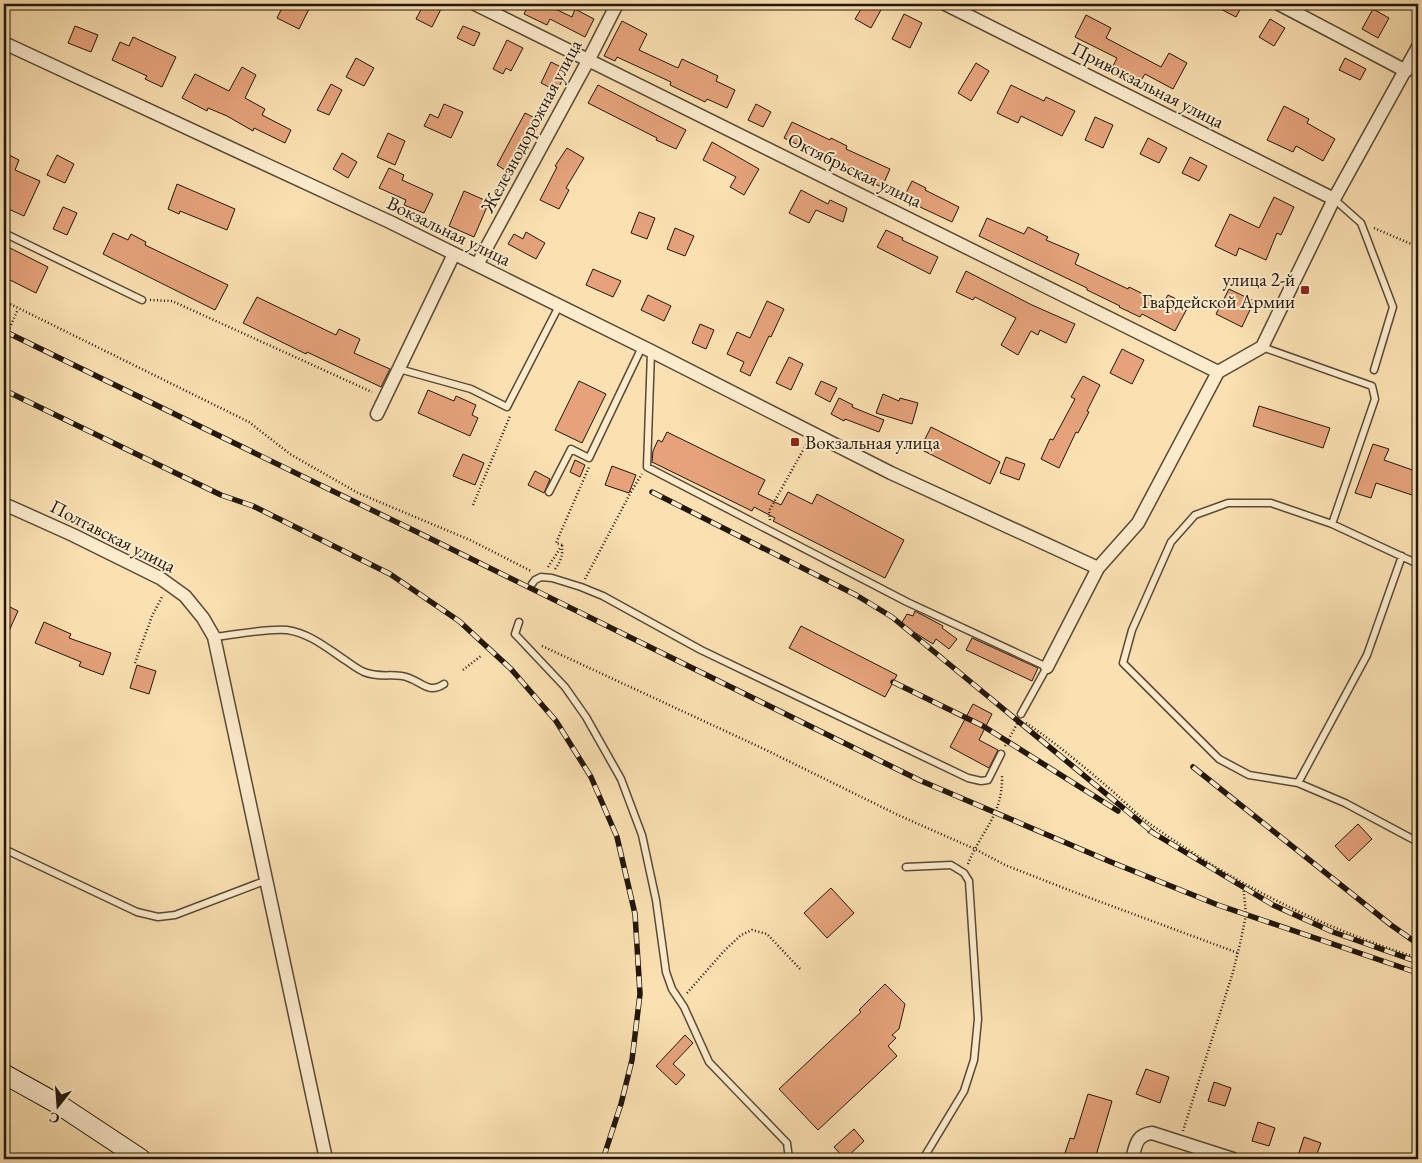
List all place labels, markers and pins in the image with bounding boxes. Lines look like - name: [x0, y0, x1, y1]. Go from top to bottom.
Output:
- place label: улица 2-й Гвардейской Армии: [1142, 267, 1295, 314]
- marker: улица 2-й Гвардейской Армии: [1299, 284, 1311, 296]
- place label: Вокзальная улица: [805, 430, 940, 455]
- marker: Вокзальная улица: [789, 436, 801, 448]

